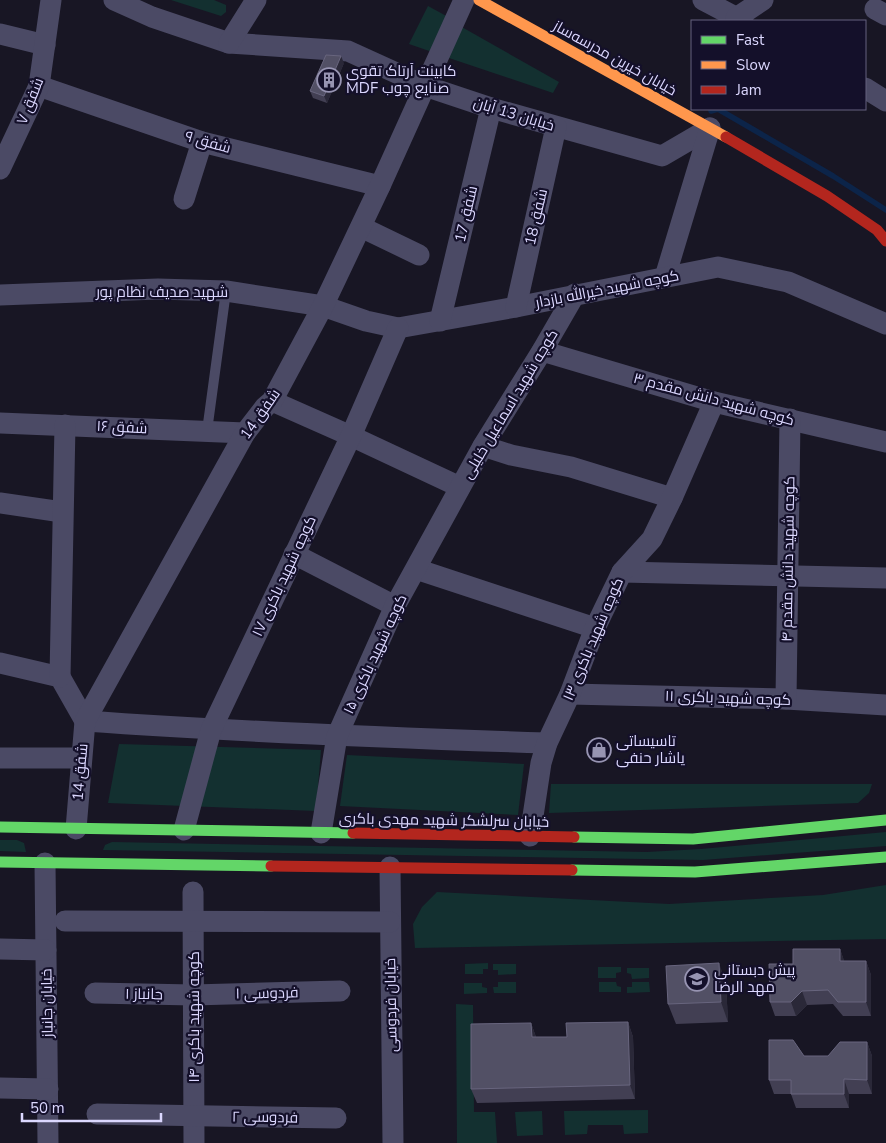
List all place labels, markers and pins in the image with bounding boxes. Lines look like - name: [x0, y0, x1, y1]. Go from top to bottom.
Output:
- place label: کابینت آرتاک تقوی MDF صنایع چوب: [346, 61, 456, 99]
- building icon: کابینت آرتاک تقوی MDF صنایع چوب: [316, 67, 342, 93]
- place label: تاسیساتی یاشار حنفی: [616, 731, 685, 768]
- shop icon: تاسیساتی یاشار حنفی: [586, 737, 612, 763]
- place label: پیش دبستانی مهد الرضا: [714, 960, 795, 997]
- school or university icon: پیش دبستانی مهد الرضا: [684, 966, 710, 992]

